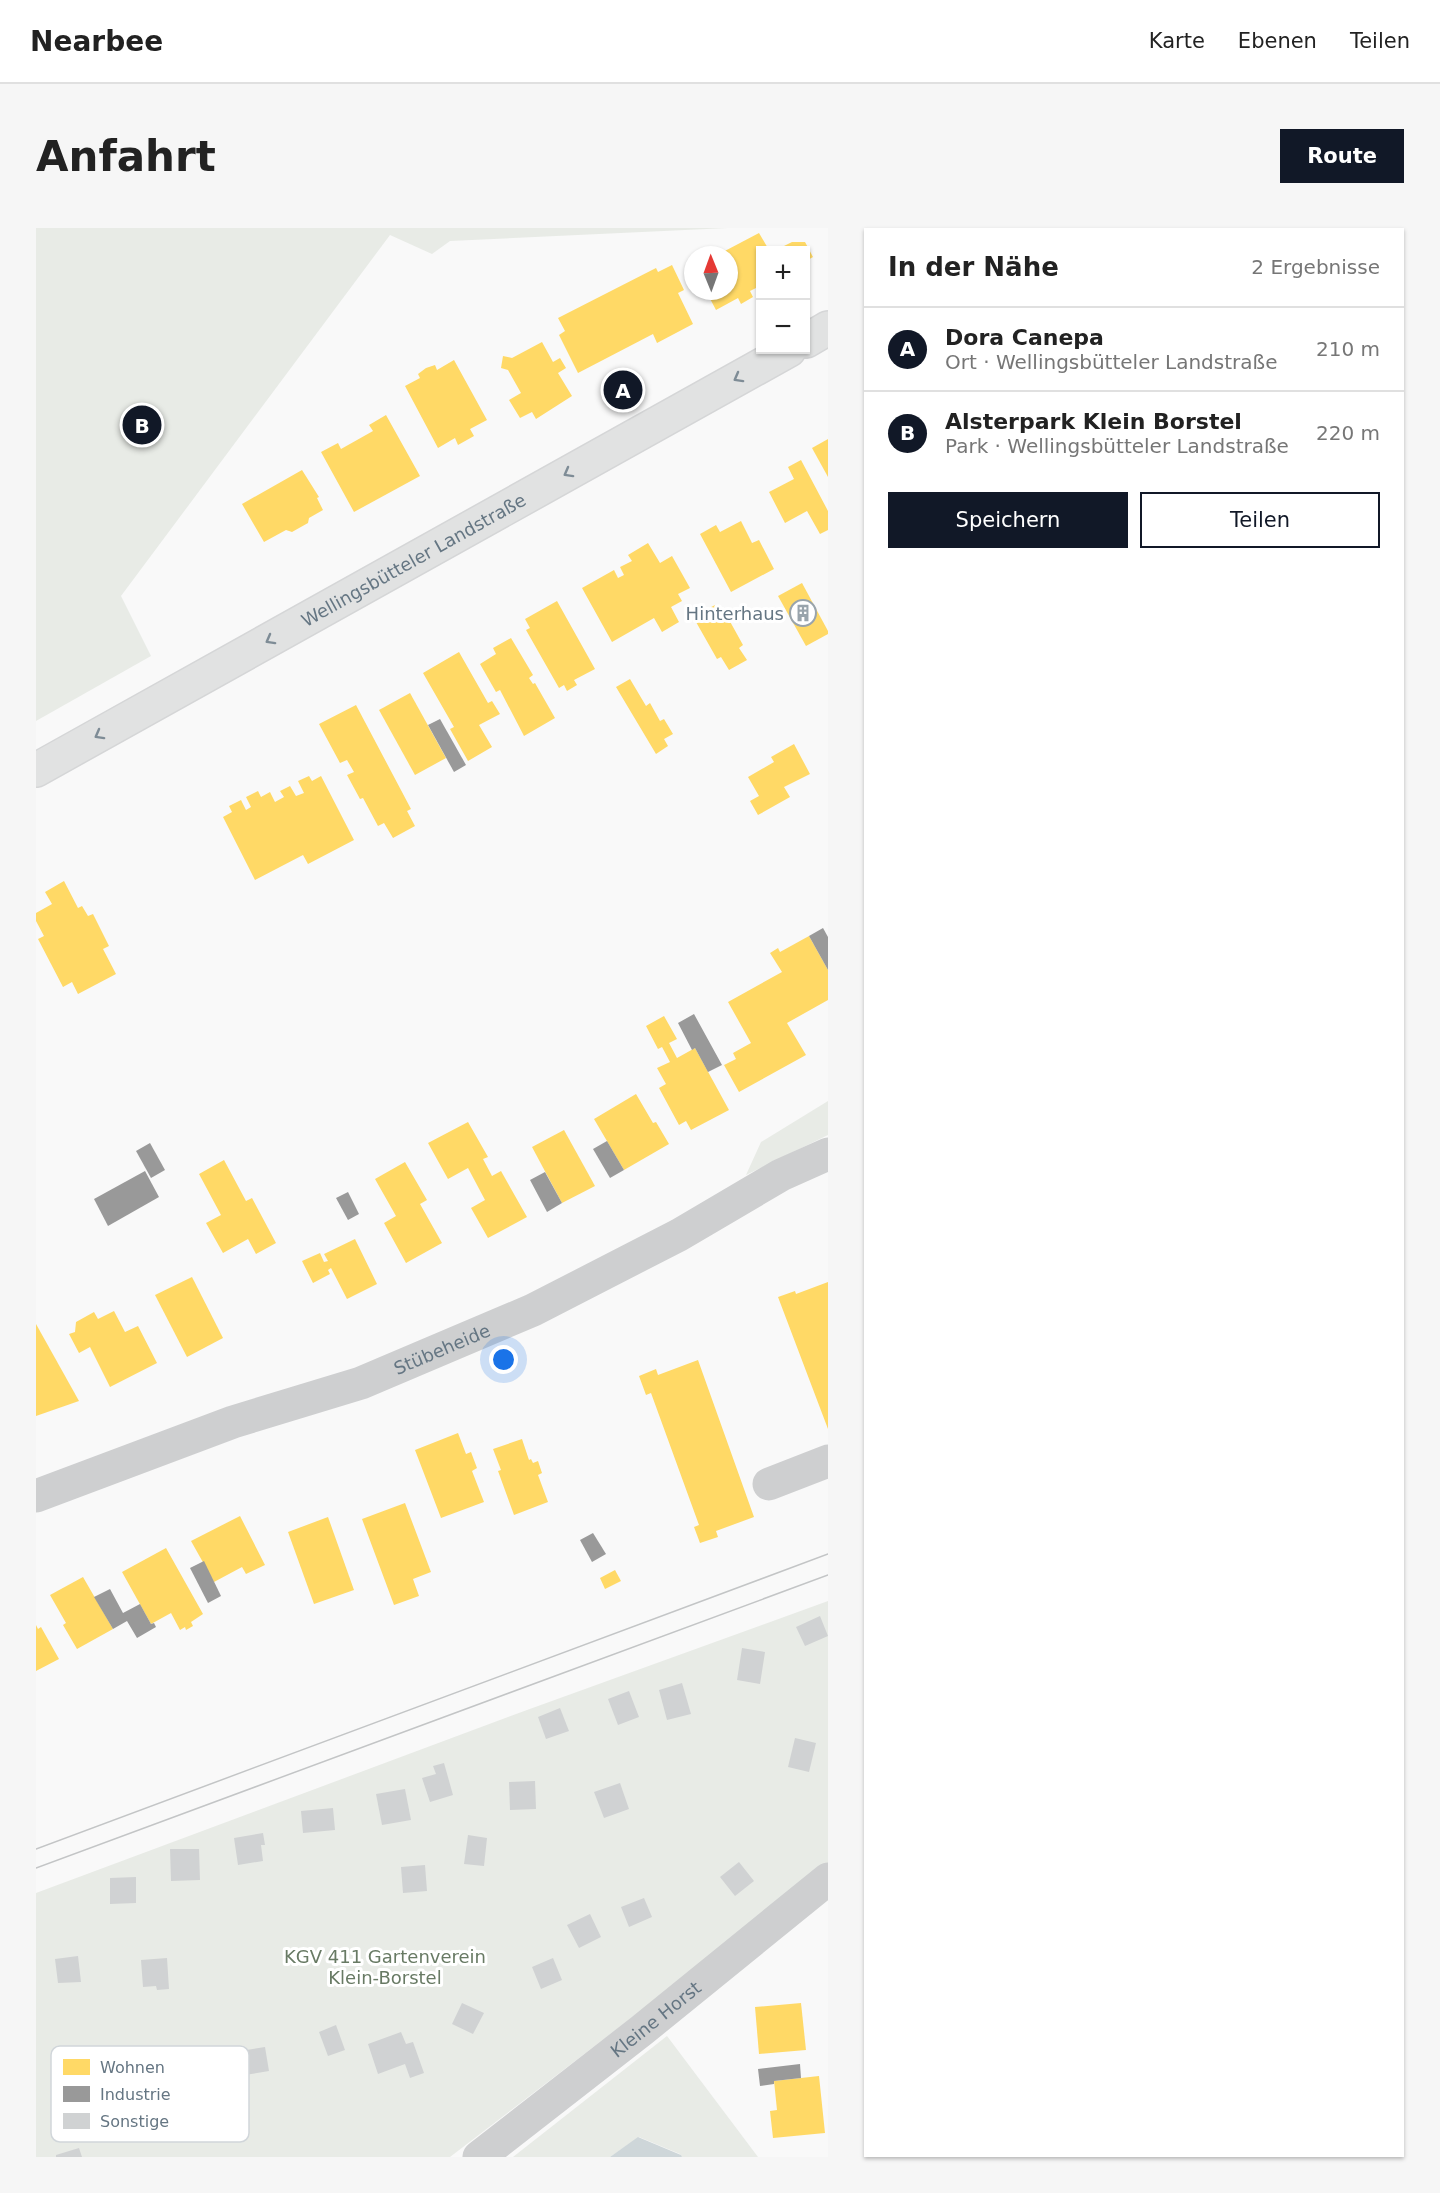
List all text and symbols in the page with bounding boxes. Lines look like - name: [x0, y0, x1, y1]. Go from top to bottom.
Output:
- text: Nearbee: [30, 25, 163, 58]
- text: Karte: [1149, 29, 1205, 53]
- text: Ebenen: [1238, 29, 1317, 53]
- text: Teilen: [1350, 29, 1410, 53]
- button: Route: [1280, 129, 1404, 183]
- text: Anfahrt: [36, 132, 216, 181]
- north arrow: [684, 246, 738, 300]
- map controls: [756, 246, 810, 354]
- button: +: [756, 246, 810, 300]
- text: In der Nähe: [888, 252, 1059, 282]
- text: 2 Ergebnisse: [1251, 255, 1380, 279]
- button: −: [756, 300, 810, 354]
- text: Dora Canepa: [945, 325, 1104, 350]
- text: A: [900, 337, 915, 361]
- text: 210 m: [1316, 337, 1380, 361]
- text: Ort · Wellingsbütteler Landstraße: [945, 350, 1277, 374]
- pin: A: [604, 368, 642, 412]
- one-way arrow: [734, 371, 745, 382]
- pin: B: [122, 402, 162, 448]
- text: Alsterpark Klein Borstel: [945, 409, 1242, 434]
- text: B: [900, 421, 915, 445]
- text: 220 m: [1316, 421, 1380, 445]
- text: Park · Wellingsbütteler Landstraße: [945, 434, 1289, 458]
- one-way arrow: [564, 466, 574, 477]
- street label: Wellingsbütteler Landstraße: [297, 489, 529, 631]
- button: Speichern: [888, 492, 1128, 548]
- button: Teilen: [1140, 492, 1380, 548]
- building icon: Hinterhaus: [788, 598, 818, 628]
- place label: Hinterhaus: [686, 603, 784, 624]
- one-way arrow: [265, 633, 276, 644]
- one-way arrow: [95, 728, 105, 739]
- street label: Stübeheide: [391, 1319, 493, 1378]
- your location: [489, 1345, 518, 1374]
- park label: KGV 411 Gartenverein Klein-Borstel: [284, 1946, 486, 1988]
- street label: Kleine Horst: [606, 1976, 705, 2061]
- legend: [51, 2046, 249, 2142]
- text: Wohnen: [100, 2058, 165, 2077]
- text: Industrie: [100, 2085, 171, 2104]
- text: Sonstige: [100, 2112, 169, 2131]

